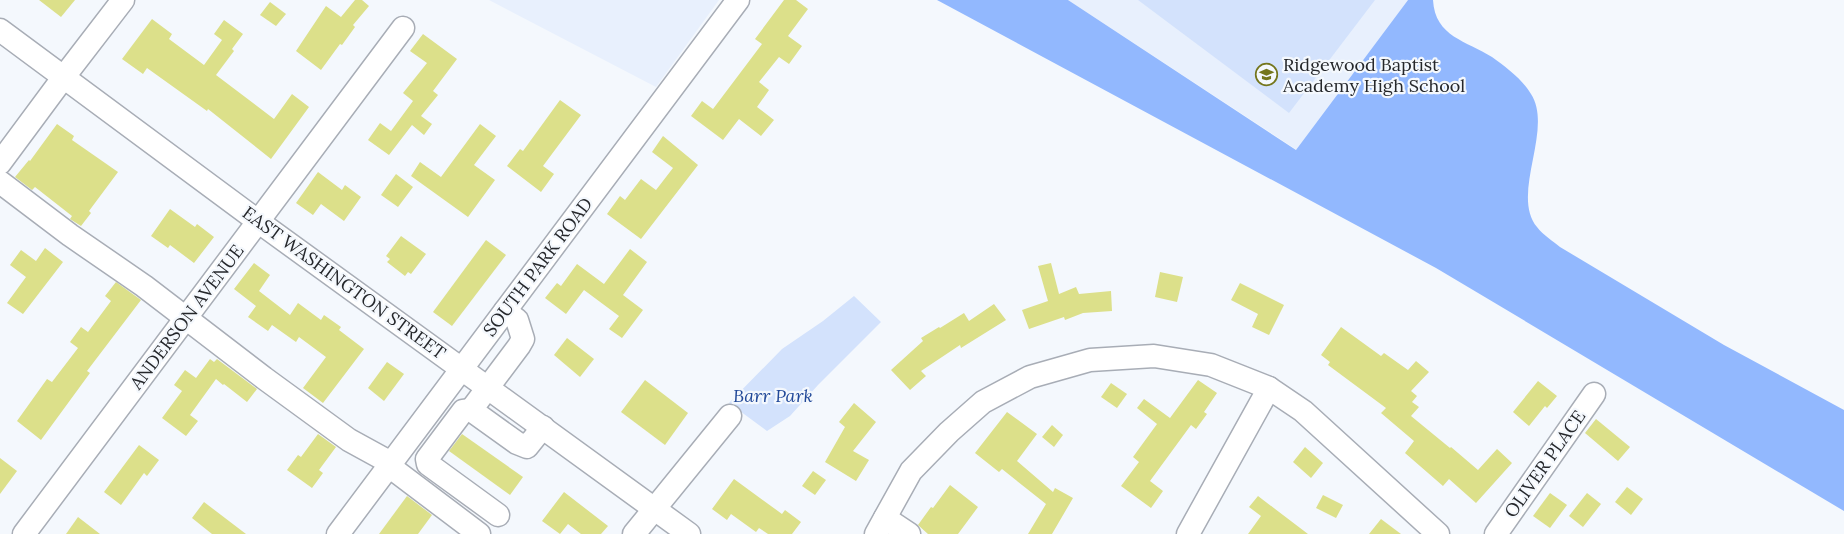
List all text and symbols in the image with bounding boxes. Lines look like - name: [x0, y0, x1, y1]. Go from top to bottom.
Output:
- place label: Ridgewood Baptist Academy High School: [1282, 53, 1465, 97]
- school or university icon: Ridgewood Baptist Academy High School: [1255, 63, 1279, 87]
- street label: SOUTH PARK ROAD: [478, 193, 597, 341]
- street label: EAST WASHINGTON STREET: [238, 201, 451, 364]
- street label: ANDERSON AVENUE: [124, 240, 249, 394]
- park label: Barr Park: [733, 384, 813, 407]
- street label: OLIVER PLACE: [1499, 405, 1590, 522]

